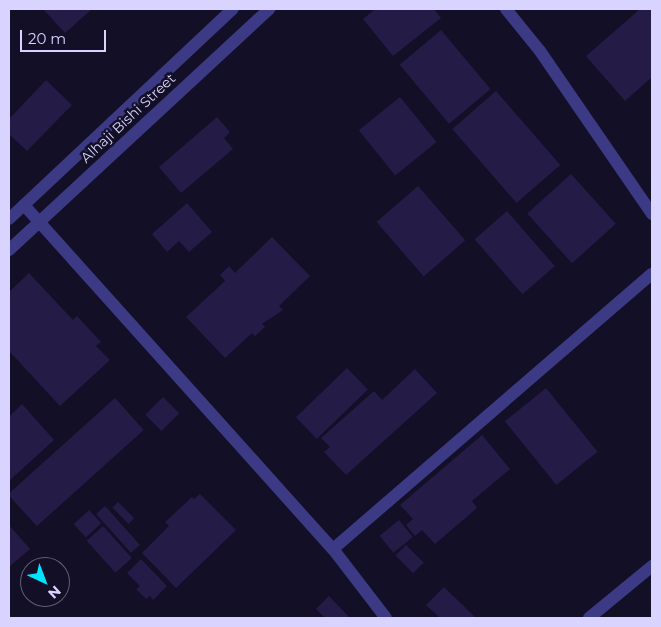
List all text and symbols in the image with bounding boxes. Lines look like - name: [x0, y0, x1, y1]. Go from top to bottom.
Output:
- scale bar: [22, 20, 109, 52]
- text: 20 m: [28, 29, 66, 48]
- street label: Alhaji Bishi Street: [77, 70, 179, 166]
- north arrow: [20, 557, 70, 607]
- text: N: [44, 582, 65, 603]

